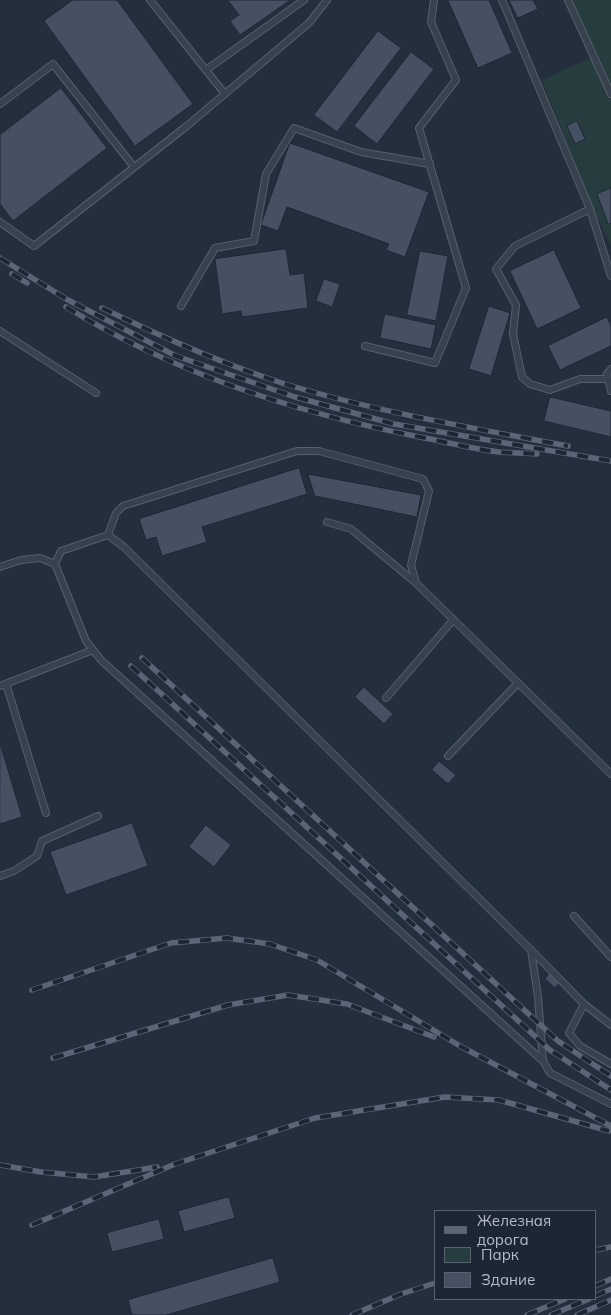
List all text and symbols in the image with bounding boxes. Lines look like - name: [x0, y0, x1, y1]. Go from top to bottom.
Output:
- legend: [434, 1210, 596, 1300]
- text: Железная дорога: [477, 1211, 551, 1249]
- text: Парк: [481, 1245, 519, 1264]
- text: Здание: [481, 1270, 535, 1289]

